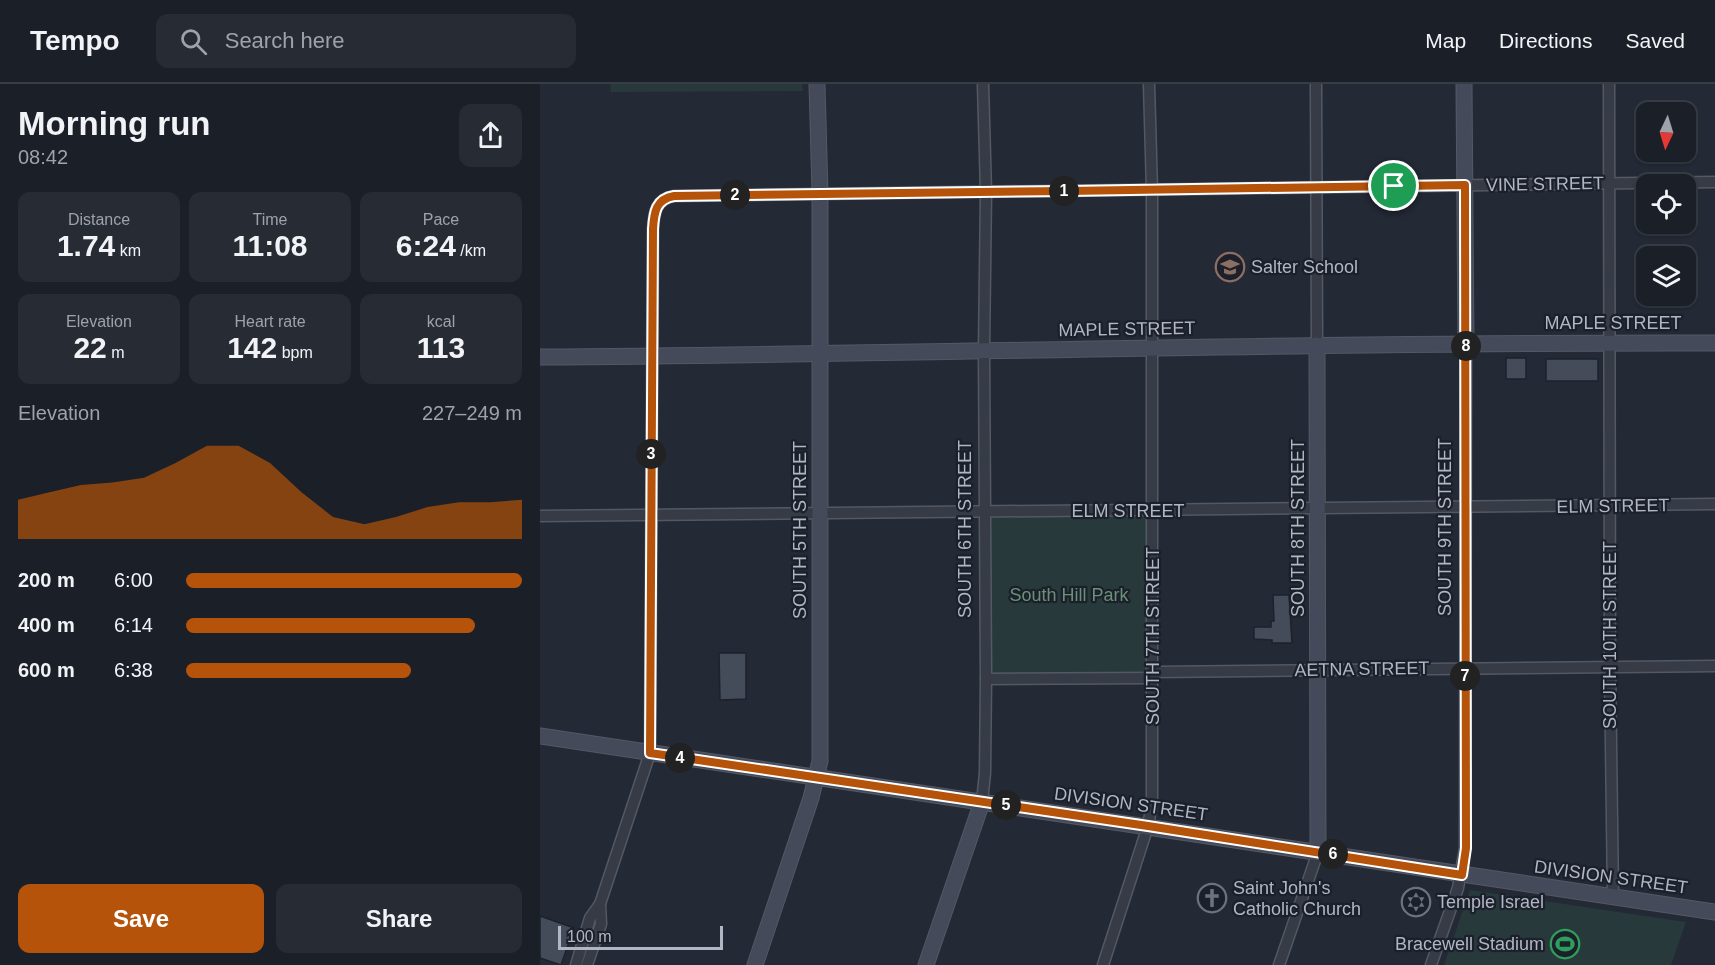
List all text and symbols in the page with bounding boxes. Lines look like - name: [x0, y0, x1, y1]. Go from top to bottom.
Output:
- search box: [156, 14, 576, 68]
- text: Tempo: [30, 25, 120, 56]
- icon: search: [177, 25, 210, 58]
- text: Search here: [225, 28, 345, 53]
- text: Map: [1425, 29, 1466, 52]
- text: Directions: [1499, 29, 1592, 52]
- text: Saved: [1625, 29, 1685, 52]
- north arrow: [1636, 102, 1696, 162]
- map controls: [1636, 102, 1696, 306]
- button: share: [459, 104, 522, 167]
- text: Morning run: [18, 105, 210, 142]
- text: 08:42: [18, 146, 68, 168]
- pin: [1368, 160, 1419, 211]
- icon: arrive: [1377, 169, 1410, 202]
- street label: VINE STREET: [1486, 173, 1604, 195]
- button: locate: [1636, 174, 1696, 234]
- pin: 1: [1049, 176, 1079, 206]
- pin: 2: [720, 180, 750, 210]
- text: 1: [1060, 182, 1068, 199]
- text: 2: [731, 186, 739, 203]
- text: Distance: [68, 211, 130, 228]
- text: Time: [253, 211, 287, 228]
- text: Pace: [423, 211, 459, 228]
- text: 1.74: [57, 229, 115, 262]
- text: 11:08: [232, 229, 308, 262]
- text: 6:24: [396, 229, 456, 262]
- text: km: [115, 242, 141, 259]
- text: /km: [456, 242, 486, 259]
- button: layers: [1636, 246, 1696, 306]
- school or university icon: Salter School: [1214, 251, 1246, 283]
- place label: Salter School: [1251, 257, 1358, 277]
- text: Elevation: [66, 313, 132, 330]
- text: Heart rate: [234, 313, 306, 330]
- text: kcal: [427, 313, 455, 330]
- street label: MAPLE STREET: [1544, 313, 1682, 333]
- street label: MAPLE STREET: [1058, 318, 1196, 340]
- text: 22: [73, 331, 107, 364]
- text: 142: [227, 331, 277, 364]
- text: 113: [417, 331, 465, 364]
- pin: 8: [1451, 331, 1481, 361]
- text: 8: [1462, 337, 1470, 354]
- text: m: [107, 344, 125, 361]
- text: bpm: [277, 344, 313, 361]
- text: Elevation: [18, 402, 100, 424]
- text: 227–249 m: [422, 402, 522, 424]
- street label: SOUTH 9TH STREET: [1435, 438, 1455, 616]
- pin: 3: [636, 439, 666, 469]
- street label: SOUTH 8TH STREET: [1288, 439, 1308, 617]
- street label: SOUTH 6TH STREET: [955, 440, 975, 618]
- street label: SOUTH 5TH STREET: [790, 441, 810, 619]
- text: 3: [647, 445, 655, 462]
- street label: ELM STREET: [1556, 495, 1670, 517]
- street label: ELM STREET: [1071, 501, 1185, 521]
- street label: SOUTH 10TH STREET: [1600, 541, 1620, 729]
- street label: SOUTH 7TH STREET: [1143, 547, 1163, 725]
- text: 200 m: [18, 569, 75, 591]
- text: 6:00: [114, 569, 153, 591]
- park label: South Hill Park: [1009, 585, 1130, 605]
- text: 400 m: [18, 614, 75, 636]
- text: 6:14: [114, 614, 153, 636]
- street label: AETNA STREET: [1294, 658, 1430, 680]
- text: 600 m: [18, 659, 75, 681]
- text: 6:38: [114, 659, 153, 681]
- pin: 7: [1450, 661, 1480, 691]
- text: 7: [1461, 667, 1469, 684]
- pin: 4: [665, 743, 695, 773]
- text: 4: [676, 749, 684, 766]
- street label: DIVISION STREET: [1053, 783, 1209, 825]
- pin: 5: [991, 790, 1021, 820]
- text: 5: [1002, 796, 1010, 813]
- pin: 6: [1318, 839, 1348, 869]
- text: 6: [1329, 845, 1337, 862]
- street label: DIVISION STREET: [1533, 856, 1689, 898]
- place label: Saint John's Catholic Church: [1233, 878, 1361, 919]
- church icon: Saint John's Catholic Church: [1196, 882, 1228, 914]
- button: Save: [18, 884, 264, 953]
- button: Share: [276, 884, 522, 953]
- synagogue icon: Temple Israel: [1400, 886, 1432, 918]
- place label: Temple Israel: [1437, 892, 1544, 912]
- scale bar: [558, 923, 723, 950]
- text: 100 m: [567, 928, 611, 945]
- sports icon: Bracewell Stadium: [1549, 928, 1581, 960]
- place label: Bracewell Stadium: [1395, 934, 1544, 954]

